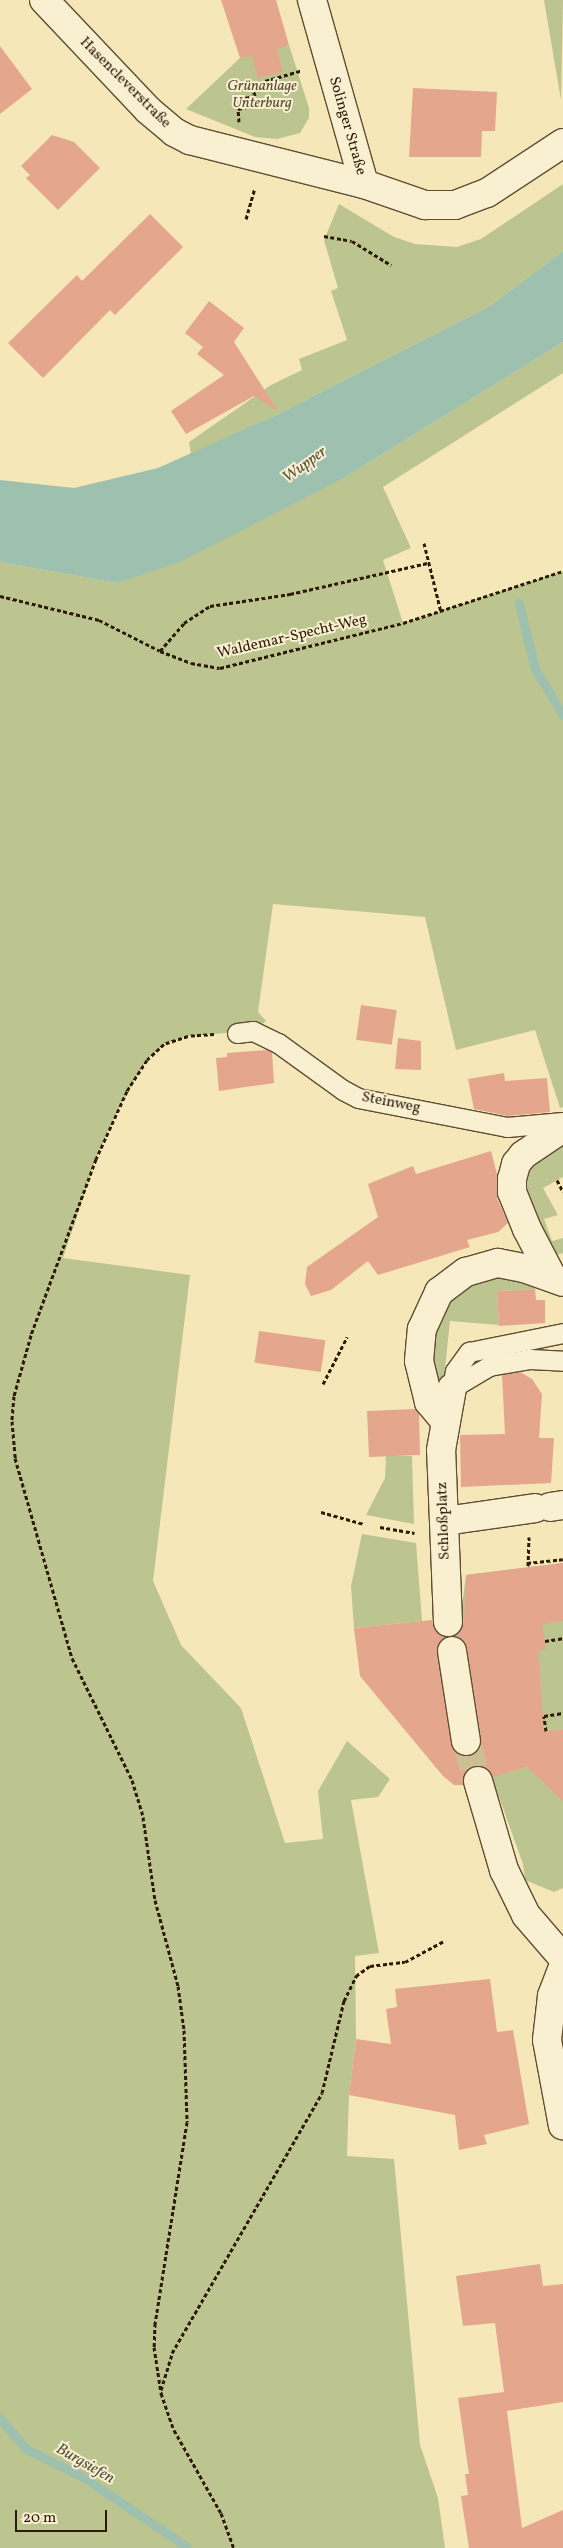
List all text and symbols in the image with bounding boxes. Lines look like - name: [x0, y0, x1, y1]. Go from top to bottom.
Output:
- street label: Hasencleverstraße: [76, 34, 174, 132]
- street label: Solinger Straße: [324, 75, 370, 177]
- park label: Grünanlage Unterburg: [227, 77, 297, 112]
- water label: Wupper: [279, 443, 331, 487]
- street label: Waldemar-Specht-Weg: [215, 611, 369, 663]
- street label: Steinweg: [360, 1088, 422, 1118]
- street label: Schloßplatz: [434, 1482, 454, 1560]
- water label: Burgsiefen: [52, 2440, 118, 2488]
- scale bar: [18, 2500, 110, 2532]
- text: 20 m: [23, 2508, 56, 2529]

